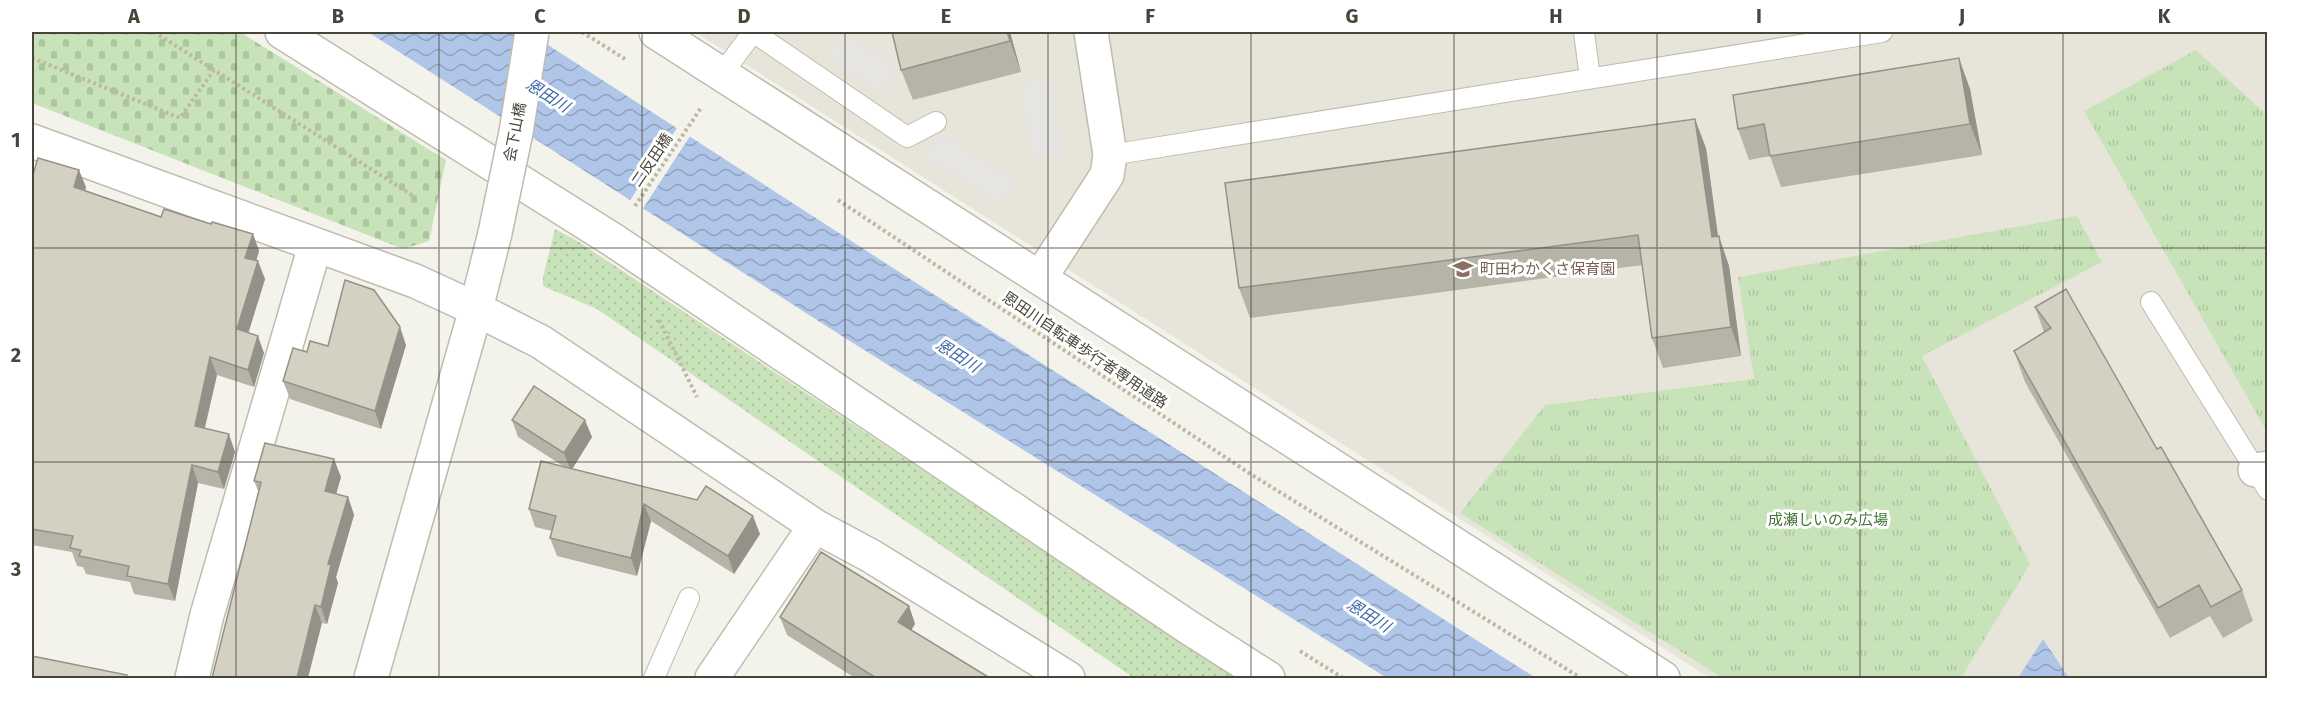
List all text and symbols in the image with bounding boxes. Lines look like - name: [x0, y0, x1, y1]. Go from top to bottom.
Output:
- text: A: [127, 4, 141, 28]
- text: B: [332, 4, 344, 28]
- text: C: [534, 4, 546, 28]
- text: D: [737, 4, 751, 28]
- text: E: [941, 4, 951, 28]
- text: F: [1145, 4, 1155, 28]
- text: G: [1346, 4, 1358, 28]
- text: H: [1549, 4, 1563, 28]
- text: I: [1756, 4, 1762, 28]
- text: J: [1958, 4, 1965, 28]
- text: K: [2158, 4, 2171, 28]
- water label: 恩田川: [522, 75, 575, 117]
- street label: 会下山橋: [500, 101, 530, 163]
- text: 1: [11, 128, 21, 152]
- street label: 二反田橋: [628, 130, 676, 190]
- school or university icon: 町田わかくさ保育園: [1451, 257, 1475, 281]
- place label: 町田わかくさ保育園: [1480, 260, 1615, 278]
- street label: 恩田川自転車歩行者専用道路: [999, 288, 1171, 412]
- water label: 恩田川: [932, 335, 985, 377]
- text: 2: [11, 343, 21, 367]
- park label: 成瀬しいのみ広場: [1768, 511, 1888, 529]
- text: 3: [10, 557, 21, 581]
- water label: 恩田川: [1343, 595, 1396, 637]

